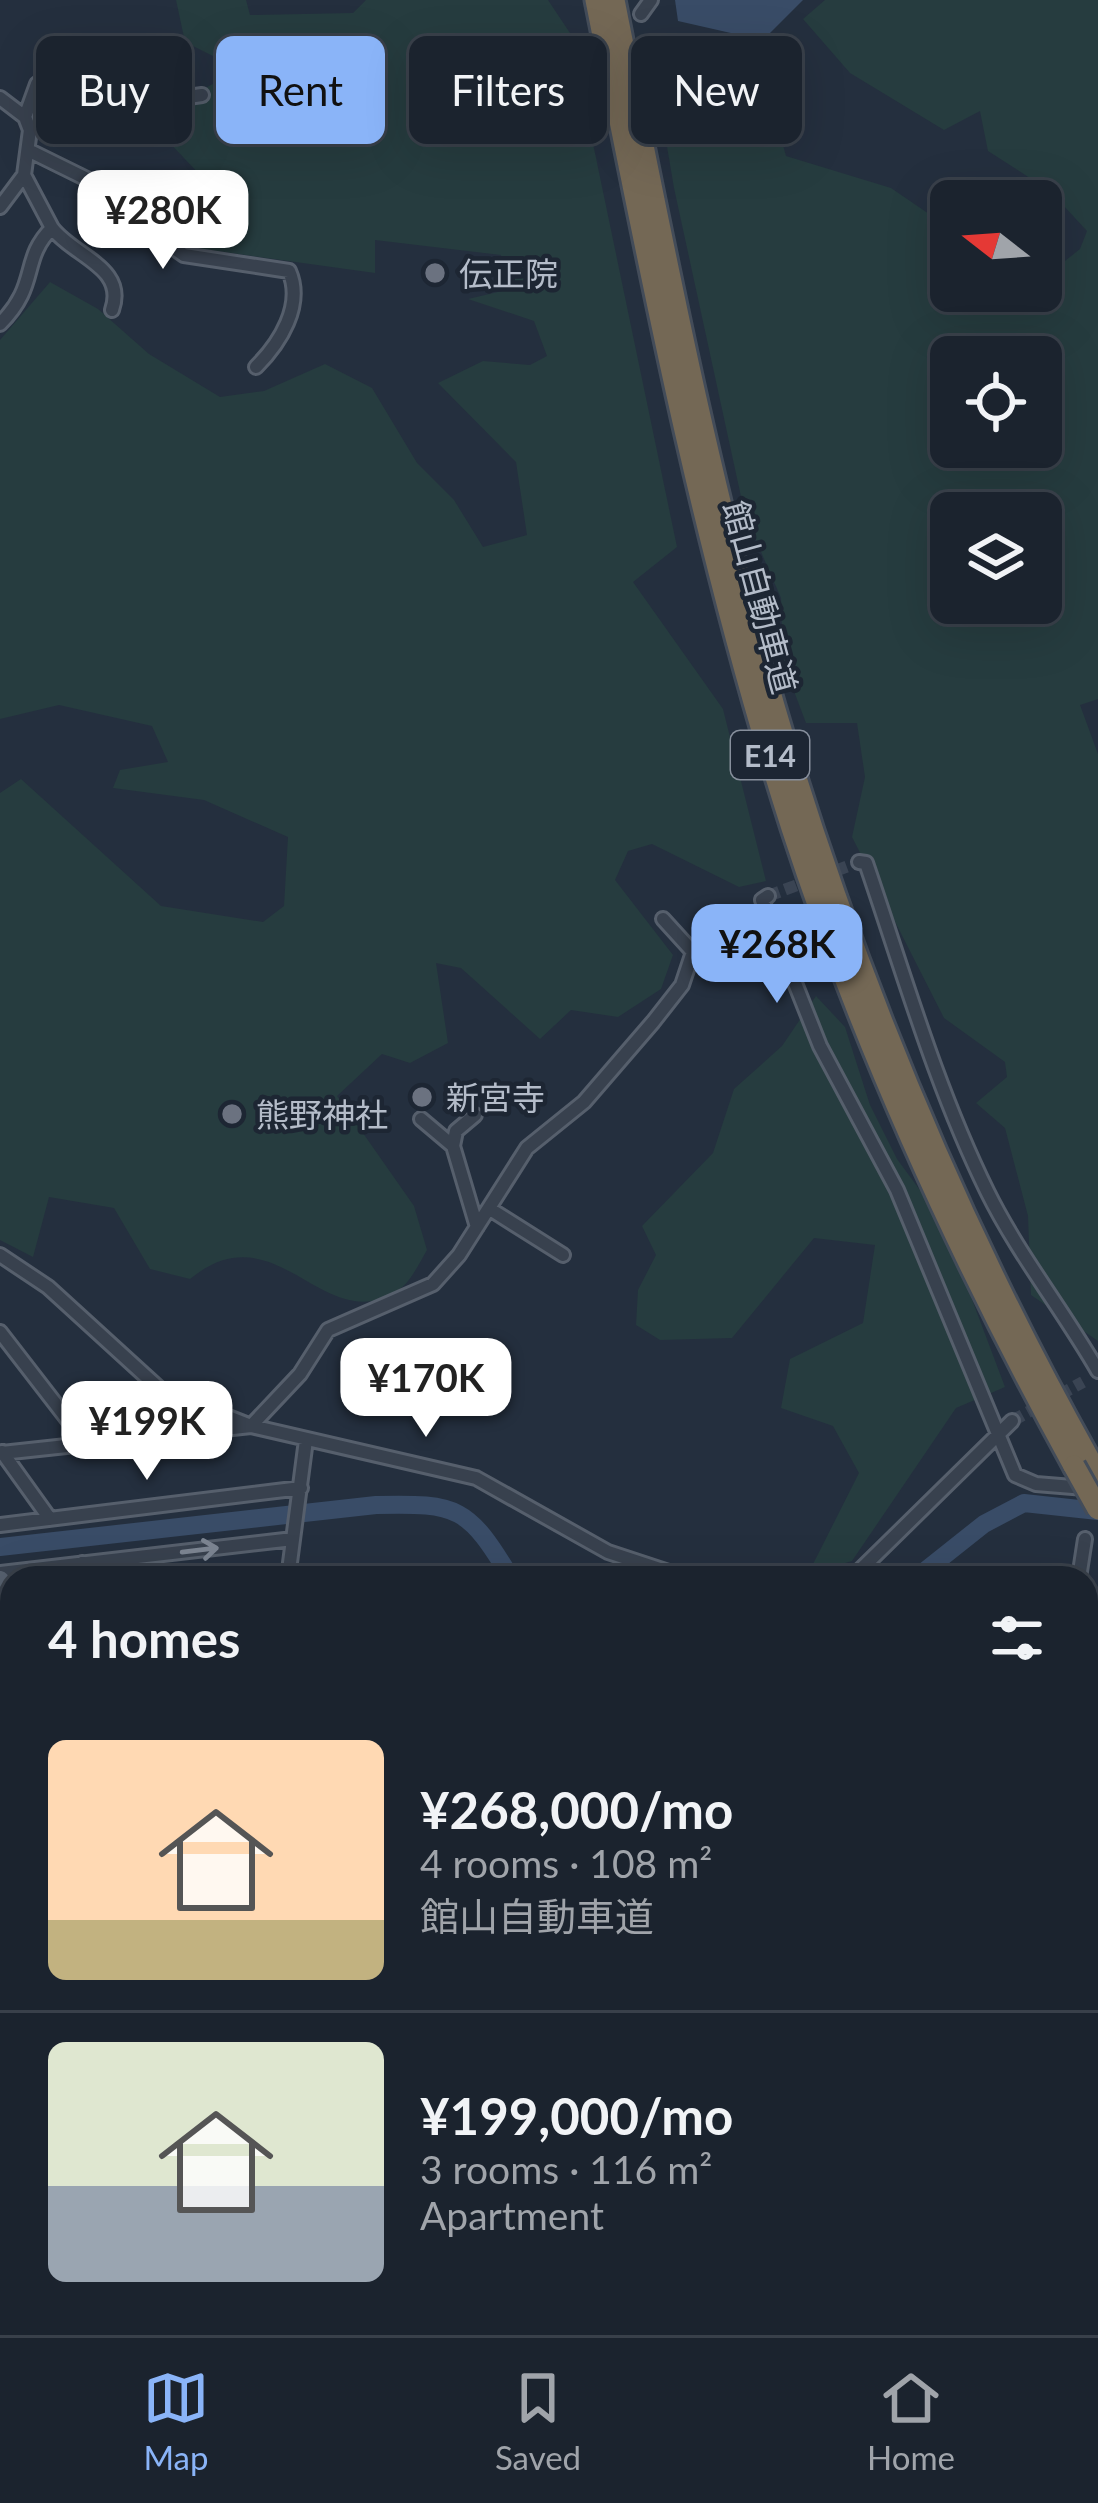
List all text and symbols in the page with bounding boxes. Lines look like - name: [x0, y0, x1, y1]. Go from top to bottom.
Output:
- chip: Buy: [36, 36, 192, 144]
- chip: Rent: [216, 36, 385, 144]
- chip: Filters: [409, 36, 607, 144]
- chip: New: [631, 36, 802, 144]
- pin: ¥280K: [79, 170, 247, 272]
- north arrow: [930, 180, 1062, 312]
- map controls: [930, 180, 1062, 624]
- text: ¥280K: [104, 186, 222, 232]
- place label: 伝正院: [459, 253, 558, 293]
- marker: 伝正院: [422, 260, 448, 286]
- button: locate: [930, 336, 1062, 468]
- button: layers: [930, 492, 1062, 624]
- street label: 館山自動車道: [716, 496, 806, 698]
- road number: E14: [731, 731, 809, 779]
- pin: ¥268K: [693, 904, 861, 1006]
- text: ¥268K: [718, 920, 836, 966]
- place label: 新宮寺: [446, 1077, 545, 1117]
- marker: 新宮寺: [409, 1084, 435, 1110]
- place label: 熊野神社: [256, 1094, 388, 1134]
- marker: 熊野神社: [219, 1101, 245, 1127]
- pin: ¥170K: [342, 1338, 510, 1440]
- text: ¥170K: [367, 1354, 485, 1400]
- pin: ¥199K: [63, 1381, 231, 1483]
- text: ¥199K: [88, 1397, 206, 1443]
- one-way arrow: [180, 1538, 219, 1560]
- icon: filters: [984, 1605, 1050, 1671]
- text: 4 homes: [48, 1608, 240, 1669]
- text: ¥268,000/mo: [420, 1779, 733, 1840]
- icon: home: [144, 1788, 288, 1932]
- text: 4 rooms · 108 m²: [420, 1840, 712, 1886]
- text: 館山自動車道: [420, 1893, 654, 1939]
- text: ¥199,000/mo: [420, 2085, 733, 2146]
- icon: home: [144, 2090, 288, 2234]
- text: 3 rooms · 116 m²: [420, 2146, 712, 2192]
- text: Apartment: [420, 2192, 604, 2238]
- tab: Map: [143, 2365, 209, 2477]
- tab: Saved: [495, 2365, 581, 2477]
- tab: Home: [867, 2365, 955, 2477]

